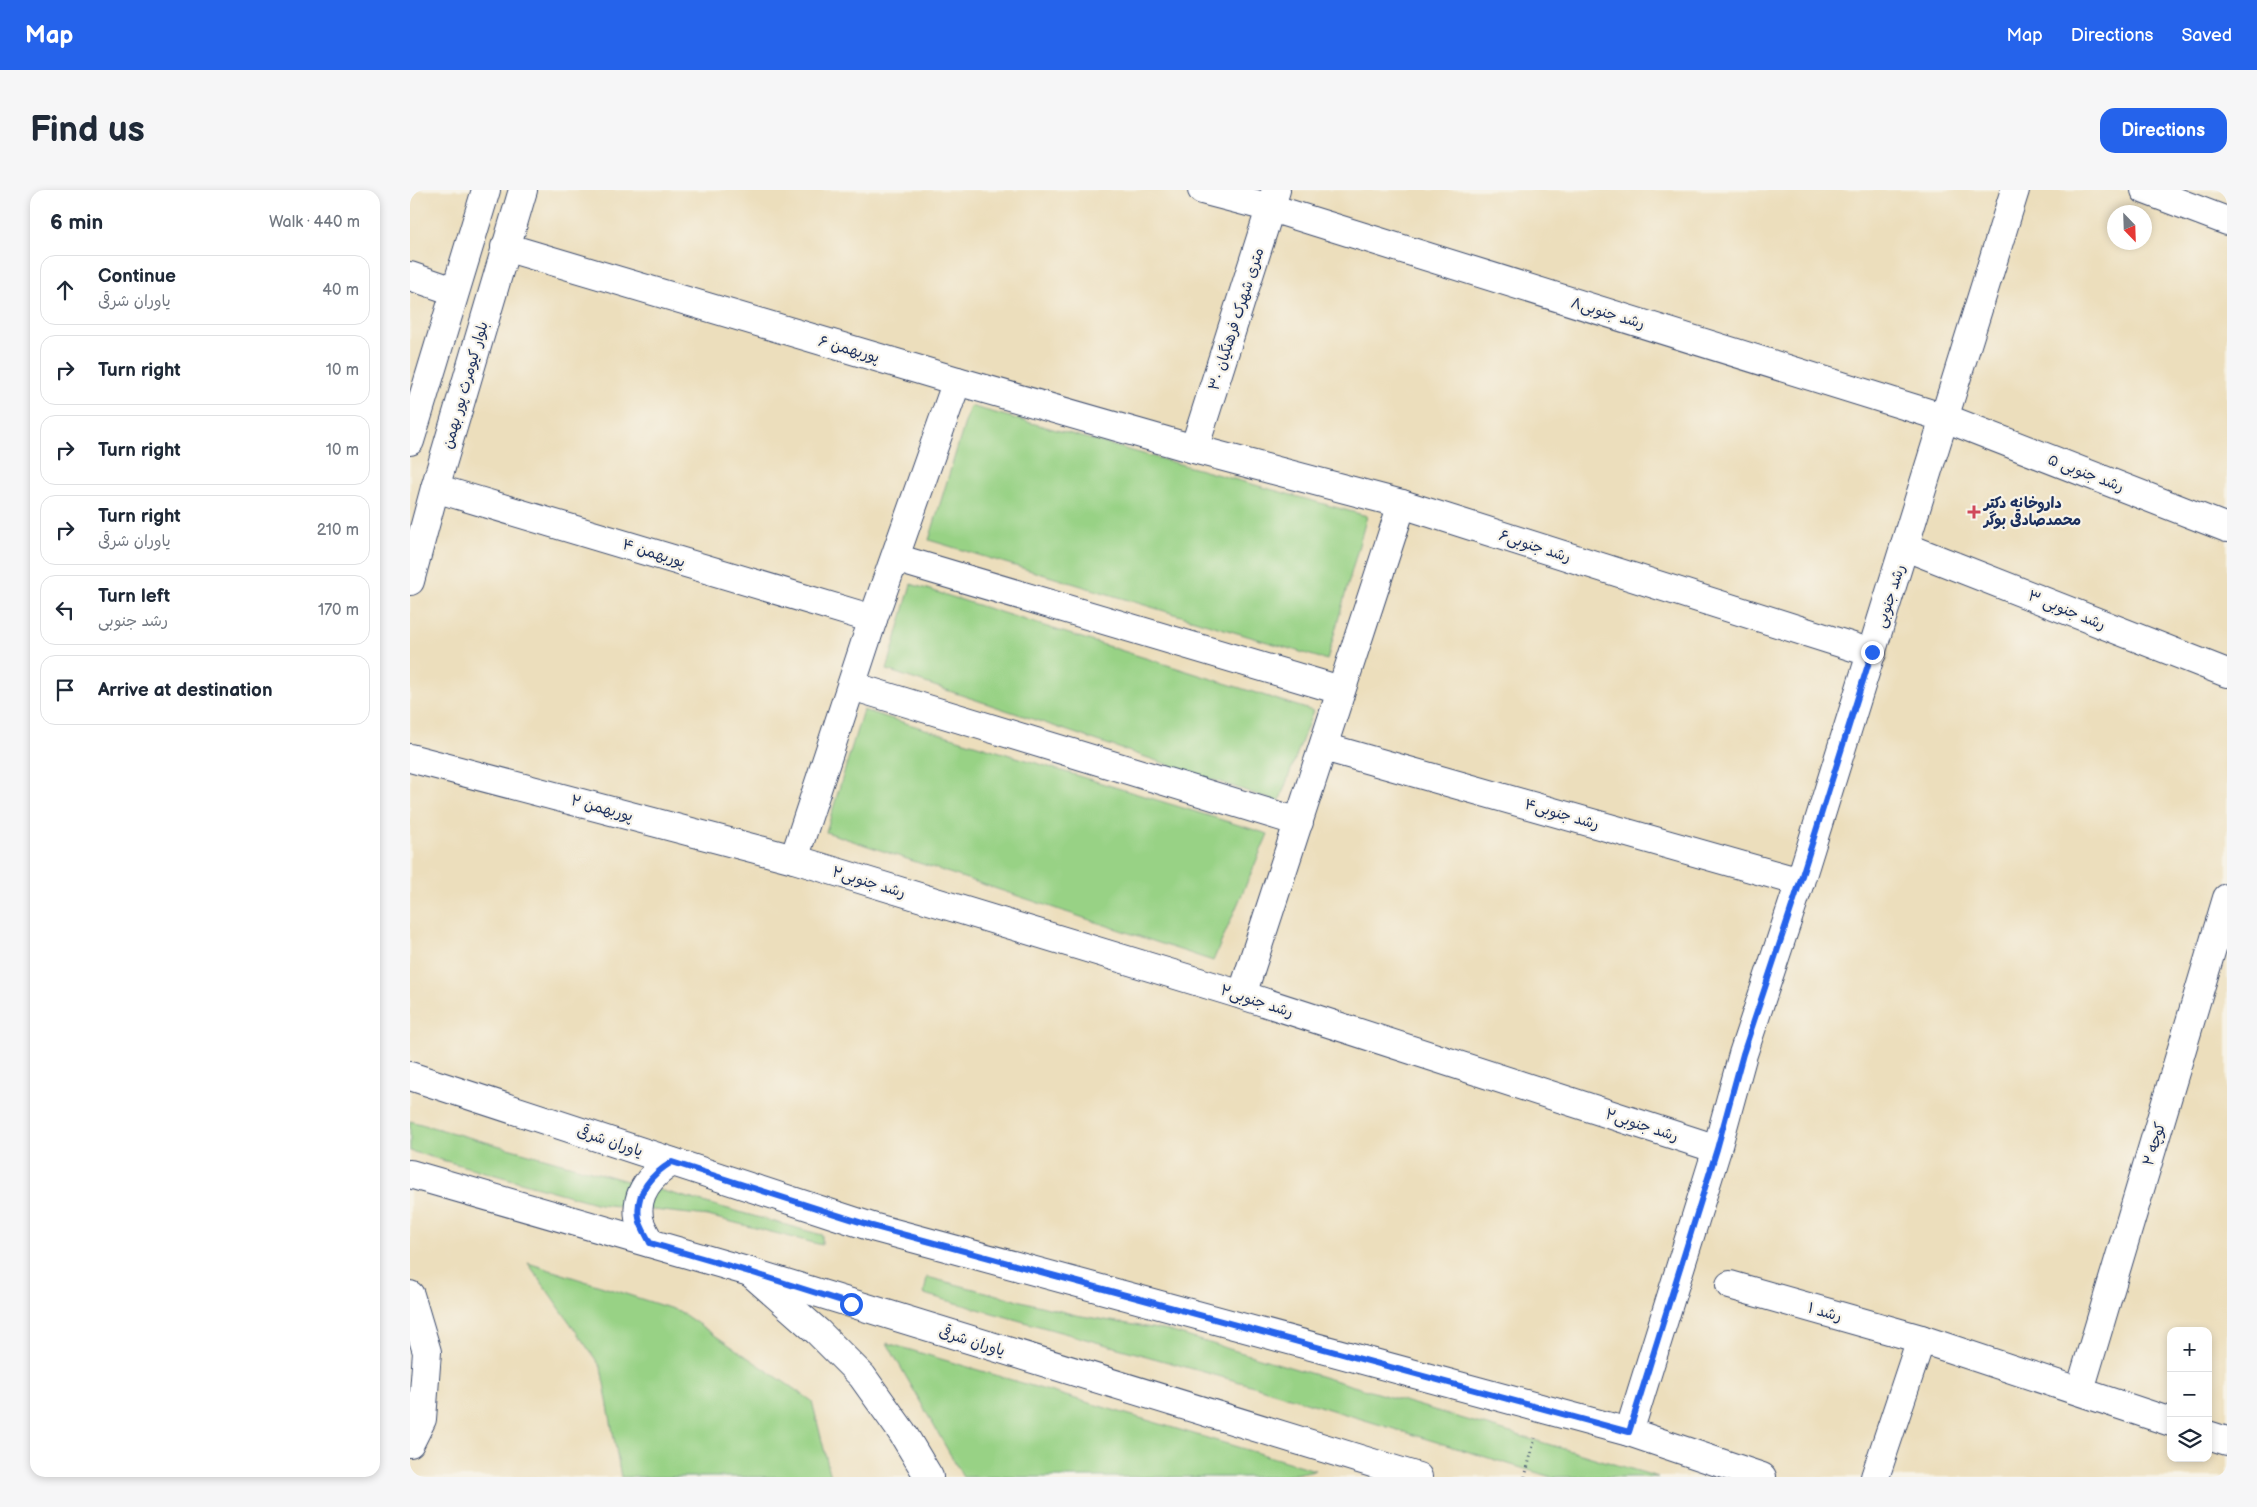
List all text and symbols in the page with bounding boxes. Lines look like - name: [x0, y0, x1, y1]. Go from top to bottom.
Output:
- text: Map: [25, 21, 73, 50]
- text: Map: [2007, 25, 2043, 46]
- text: Directions: [2071, 25, 2153, 46]
- text: Saved: [2181, 25, 2232, 46]
- button: Directions: [2100, 108, 2227, 153]
- text: Find us: [30, 109, 145, 152]
- north arrow: [2107, 205, 2152, 250]
- text: 6 min: [50, 210, 103, 235]
- text: Walk · 440 m: [269, 213, 360, 232]
- street label: ۳۰ متری شهرک فرهنگیان: [1204, 245, 1269, 393]
- text: Continue: [98, 265, 176, 288]
- icon: ahead: [51, 276, 79, 304]
- text: 40 m: [322, 281, 359, 300]
- text: یاوران شرقی: [98, 292, 171, 311]
- street label: رشد جنوبی۸: [1569, 293, 1647, 334]
- street label: بلوار کیومرث پور بهمن: [438, 319, 493, 451]
- street label: پوربهمن ۶: [816, 332, 882, 367]
- icon: right: [51, 356, 79, 384]
- text: Turn right: [98, 359, 181, 382]
- text: 10 m: [326, 361, 359, 380]
- icon: right: [51, 436, 79, 464]
- text: Turn right: [98, 439, 181, 462]
- text: 10 m: [326, 441, 359, 460]
- street label: رشد جنوبی ۵: [2045, 450, 2127, 497]
- place label: داروخانه دکتر محمدصادقی بوگر: [1982, 494, 2081, 530]
- text: Turn right: [98, 505, 181, 528]
- marker: داروخانه دکتر محمدصادقی بوگر: [1968, 506, 1980, 518]
- icon: right: [51, 516, 79, 544]
- text: 210 m: [317, 521, 359, 540]
- street label: رشد جنوبی۶: [1496, 526, 1573, 567]
- text: یاوران شرقی: [98, 532, 171, 551]
- street label: پوربهمن ۴: [620, 535, 688, 572]
- street label: رشد جنوبی: [1871, 562, 1910, 630]
- text: Turn left: [98, 585, 170, 608]
- street label: رشد جنوبی ۳: [2025, 586, 2108, 635]
- icon: left: [51, 596, 79, 624]
- text: 170 m: [318, 601, 359, 620]
- text: رشد جنوبی: [98, 612, 168, 631]
- route end: [1861, 641, 1884, 664]
- icon: arrive: [51, 676, 79, 704]
- text: Arrive at destination: [98, 679, 273, 702]
- street label: پوربهمن ۲: [569, 791, 635, 826]
- street label: رشد جنوبی۴: [1522, 795, 1601, 834]
- street label: رشد جنوبی۲: [830, 862, 908, 903]
- street label: رشد جنوبی۲: [1218, 981, 1296, 1022]
- street label: رشد جنوبی۲: [1603, 1105, 1681, 1146]
- street label: یاوران شرقی: [575, 1120, 646, 1161]
- street label: کوچه ۲: [2139, 1120, 2170, 1168]
- route start: [840, 1293, 863, 1316]
- street label: رشد ۱: [1806, 1299, 1844, 1326]
- street label: یاوران شرقی: [937, 1321, 1008, 1361]
- map controls: [2167, 1327, 2212, 1462]
- button: +: [2167, 1327, 2212, 1372]
- button: −: [2167, 1372, 2212, 1417]
- button: layers: [2167, 1417, 2212, 1462]

